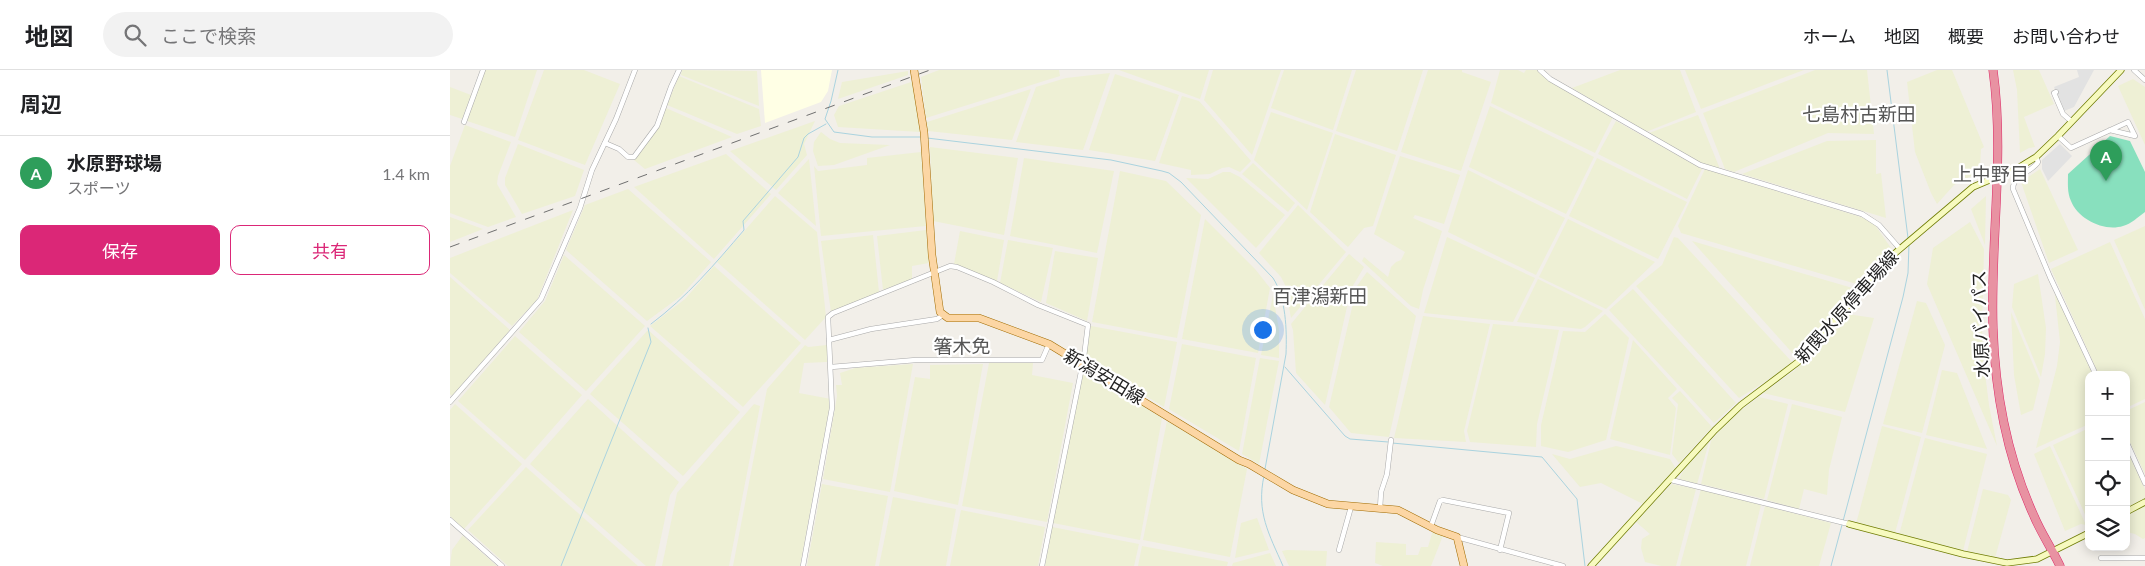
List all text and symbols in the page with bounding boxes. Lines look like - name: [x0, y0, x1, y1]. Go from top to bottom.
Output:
- search box: [103, 12, 453, 57]
- text: 地図: [25, 21, 73, 50]
- icon: search: [121, 21, 149, 49]
- text: ここで検索: [161, 24, 256, 47]
- text: ホーム: [1803, 25, 1856, 47]
- text: 地図: [1884, 25, 1920, 47]
- text: 概要: [1948, 25, 1984, 47]
- text: お問い合わせ: [2012, 25, 2120, 47]
- text: 周辺: [20, 91, 62, 116]
- district label: 七島村古新田: [1802, 102, 1916, 125]
- pin: A: [2090, 140, 2122, 181]
- text: 水原野球場: [67, 151, 162, 174]
- district label: 上中野目: [1953, 162, 2029, 185]
- text: A: [30, 164, 42, 183]
- text: 1.4 km: [382, 164, 430, 183]
- text: スポーツ: [67, 178, 131, 197]
- button: 保存: [20, 225, 220, 275]
- button: 共有: [230, 225, 430, 275]
- street label: 新関水原停車場線: [1790, 245, 1903, 367]
- street label: 水原バイパス: [1967, 270, 1993, 378]
- district label: 百津潟新田: [1272, 284, 1368, 307]
- your location: [1250, 317, 1276, 343]
- district label: 箸木免: [933, 334, 991, 357]
- street label: 新潟安田線: [1060, 344, 1149, 409]
- map controls: [2085, 371, 2130, 551]
- button: +: [2085, 371, 2130, 416]
- button: −: [2085, 416, 2130, 461]
- button: locate: [2085, 461, 2130, 506]
- button: layers: [2085, 506, 2130, 551]

